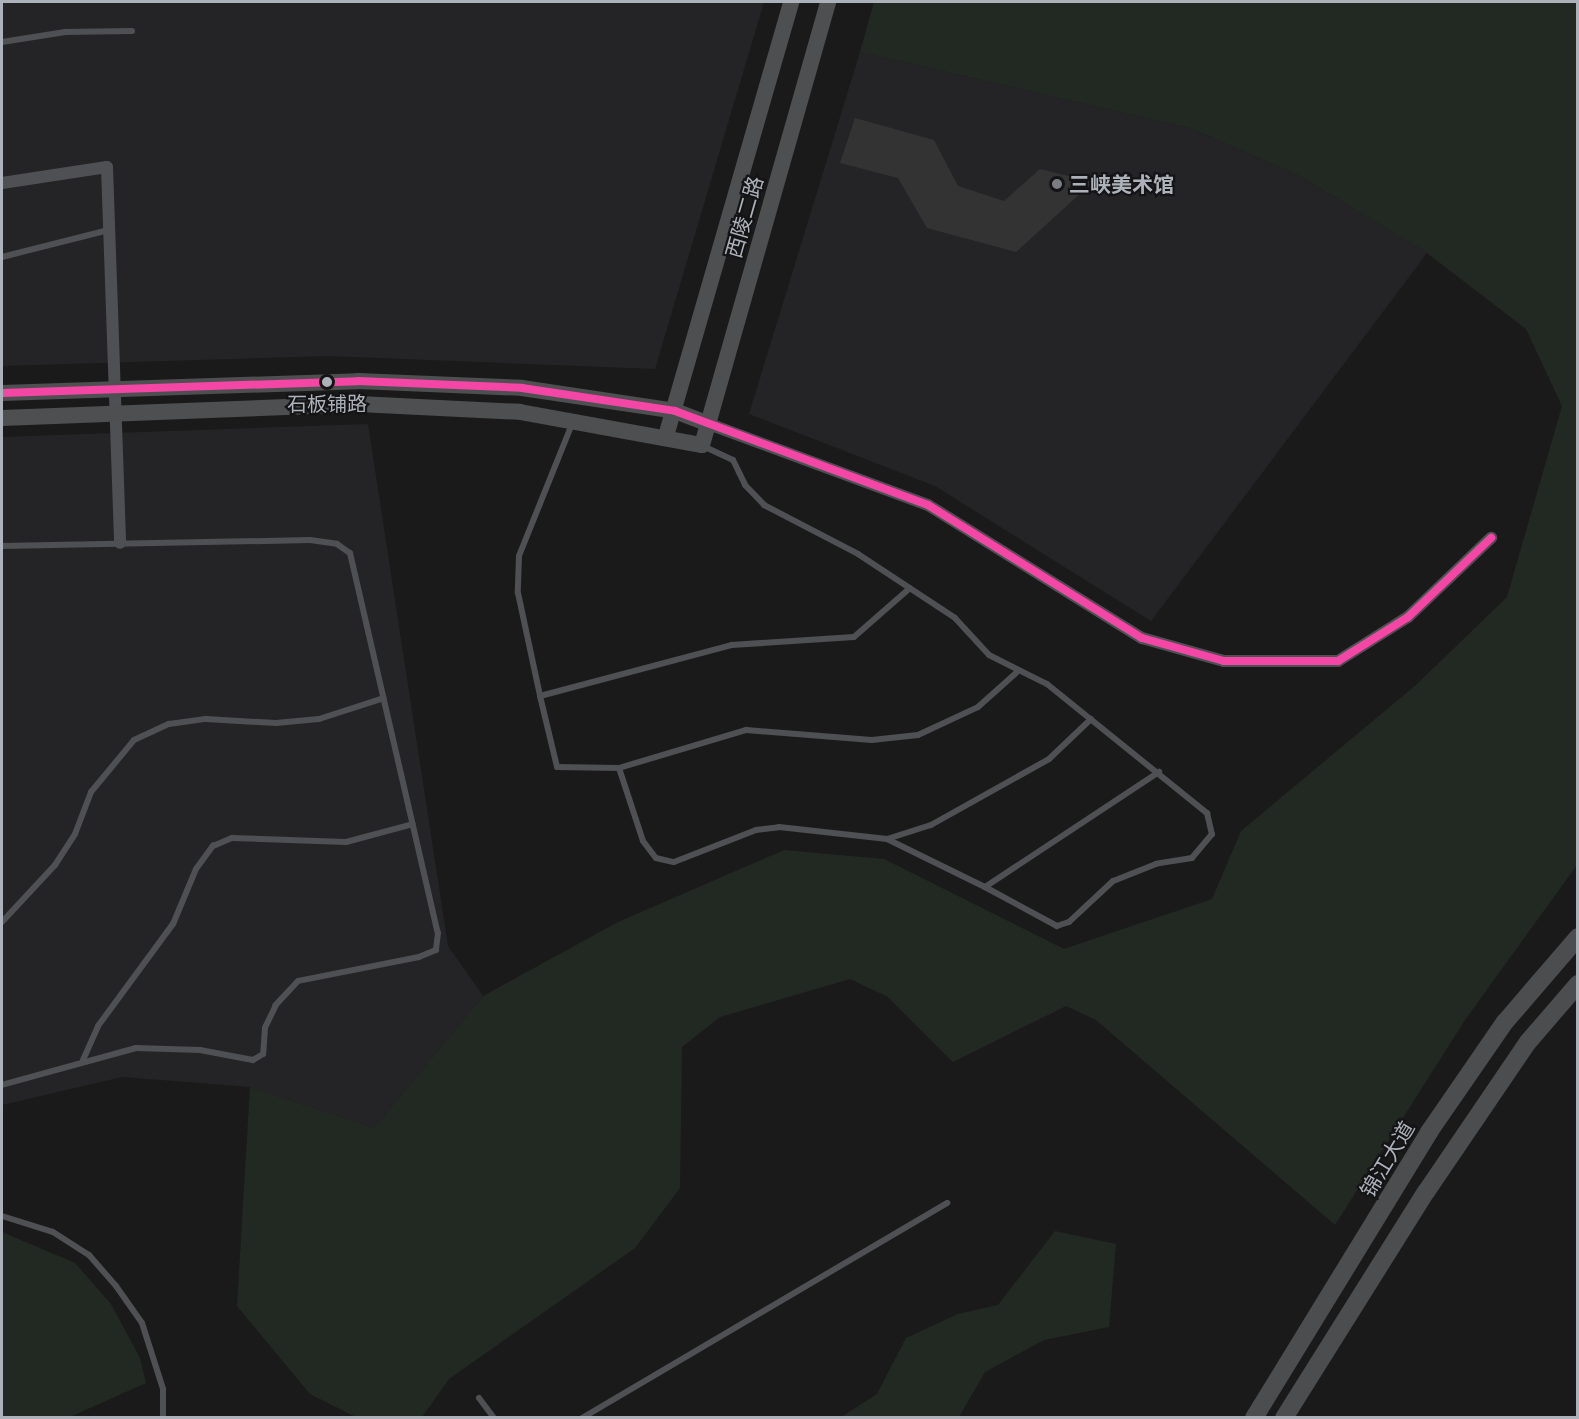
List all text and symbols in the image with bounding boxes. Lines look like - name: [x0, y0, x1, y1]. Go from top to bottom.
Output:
- place label: 三峡美术馆: [1069, 171, 1174, 197]
- street label: 西陵二路: [720, 173, 768, 261]
- marker: 三峡美术馆: [1050, 177, 1064, 191]
- marker: 石板铺路: [321, 376, 333, 388]
- place label: 石板铺路: [287, 391, 367, 415]
- street label: 锦江大道: [1355, 1117, 1419, 1201]

